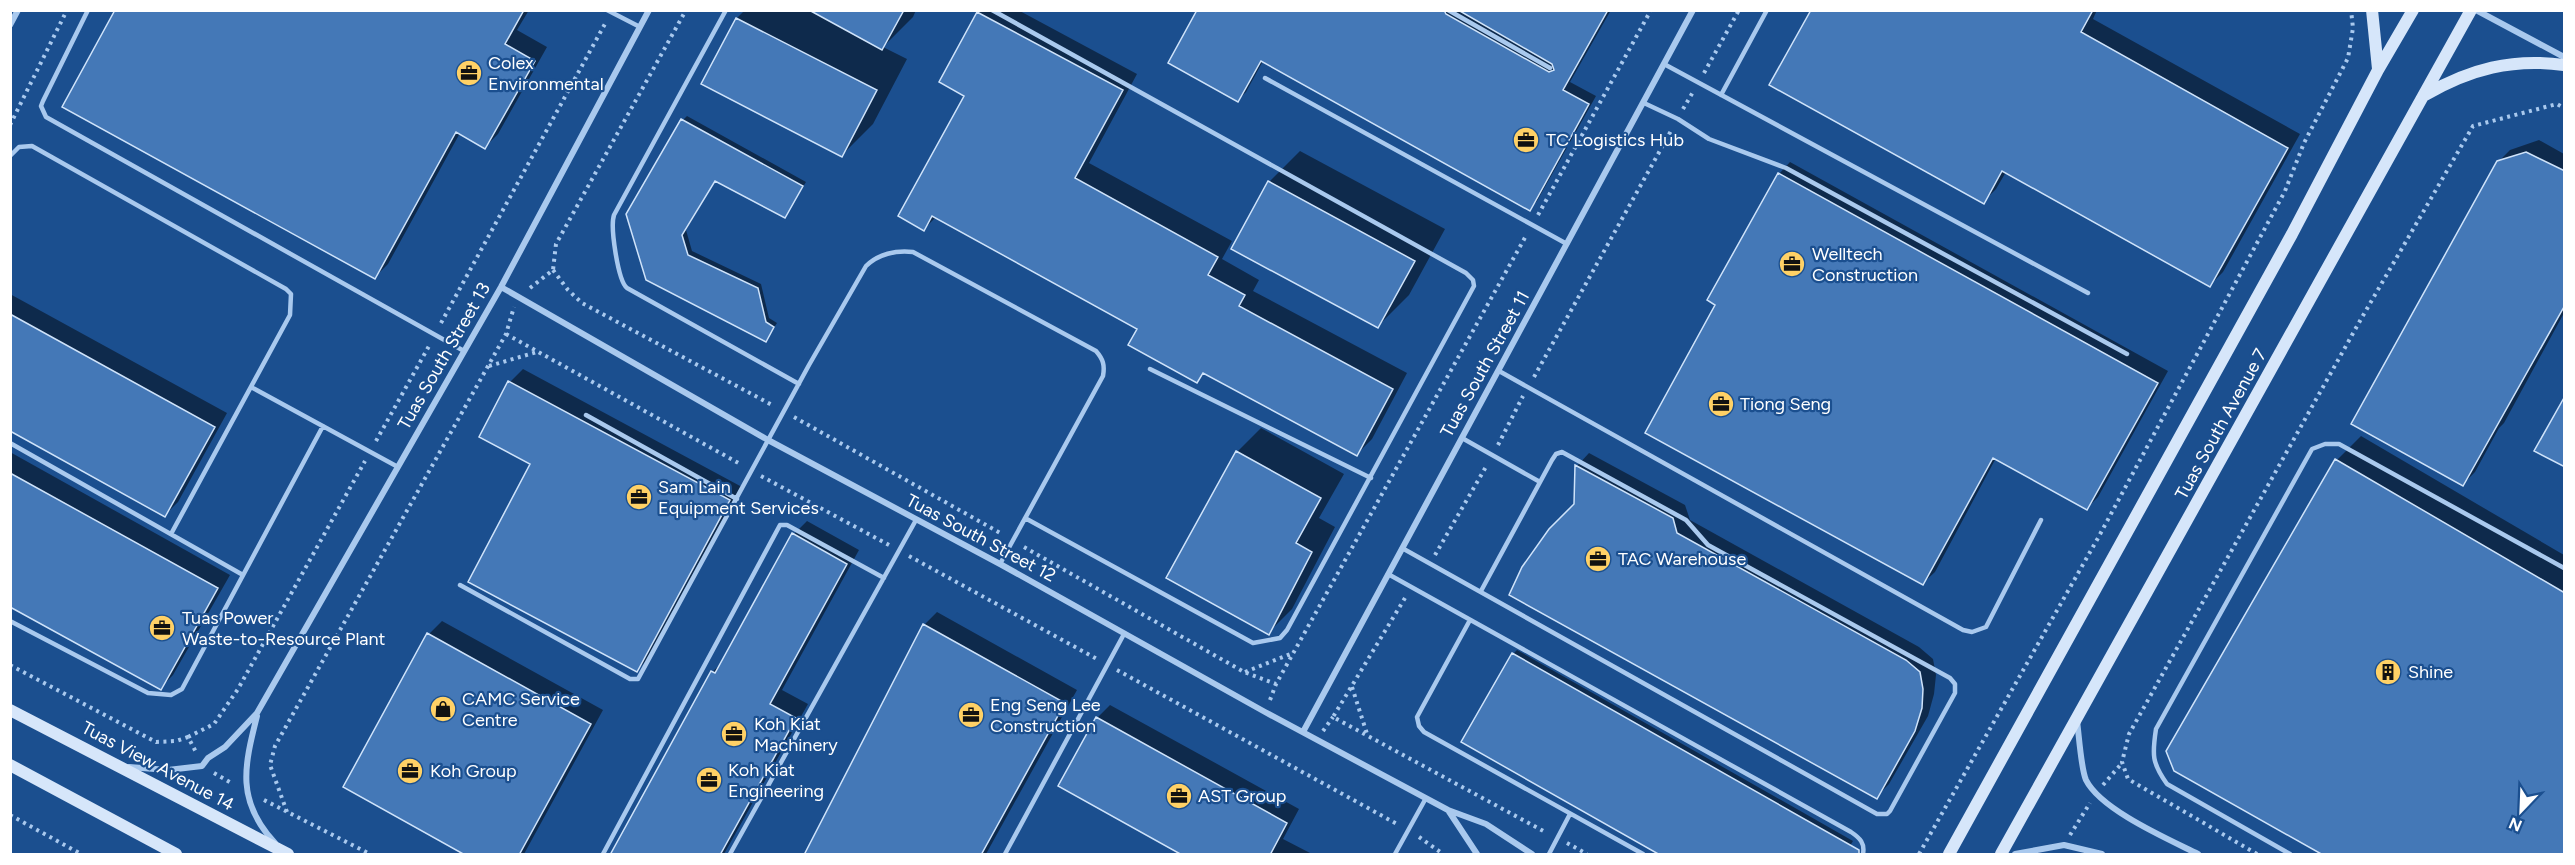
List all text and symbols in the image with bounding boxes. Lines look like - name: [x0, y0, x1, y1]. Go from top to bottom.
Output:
- place label: Colex Environmental: [488, 52, 604, 95]
- office icon: Colex Environmental: [454, 58, 484, 88]
- office icon: TC Logistics Hub: [1511, 125, 1541, 155]
- place label: TC Logistics Hub: [1546, 129, 1684, 151]
- place label: Welltech Construction: [1812, 243, 1918, 286]
- office icon: Welltech Construction: [1777, 249, 1807, 279]
- street label: Tuas South Street 13: [393, 279, 495, 433]
- street label: Tuas South Street 11: [1436, 287, 1534, 441]
- street label: Tuas South Avenue 7: [2170, 344, 2272, 503]
- office icon: Tiong Seng: [1706, 389, 1736, 419]
- place label: Tiong Seng: [1740, 393, 1831, 415]
- place label: Sam Lain Equipment Services: [658, 476, 819, 519]
- office icon: Sam Lain Equipment Services: [624, 482, 654, 512]
- street label: Tuas South Street 12: [902, 489, 1060, 587]
- office icon: TAC Warehouse: [1583, 544, 1613, 574]
- place label: TAC Warehouse: [1618, 548, 1746, 570]
- place label: Tuas Power Waste-to-Resource Plant: [182, 607, 386, 650]
- office icon: Tuas Power Waste-to-Resource Plant: [147, 613, 177, 643]
- building icon: Shine: [2373, 657, 2403, 687]
- place label: Shine: [2408, 661, 2453, 683]
- place label: CAMC Service Centre: [462, 688, 580, 731]
- shop icon: CAMC Service Centre: [428, 694, 458, 724]
- place label: Eng Seng Lee Construction: [990, 694, 1101, 737]
- office icon: Eng Seng Lee Construction: [956, 700, 986, 730]
- place label: Koh Kiat Machinery: [754, 713, 838, 756]
- street label: Tuas View Avenue 14: [78, 716, 238, 816]
- office icon: Koh Kiat Machinery: [719, 719, 749, 749]
- office icon: Koh Group: [395, 756, 425, 786]
- place label: Koh Kiat Engineering: [728, 759, 824, 802]
- place label: Koh Group: [430, 760, 517, 782]
- office icon: Koh Kiat Engineering: [694, 765, 724, 795]
- office icon: AST Group: [1164, 781, 1194, 811]
- north arrow: [2491, 781, 2551, 841]
- place label: AST Group: [1198, 785, 1287, 807]
- text: N: [2506, 813, 2525, 836]

